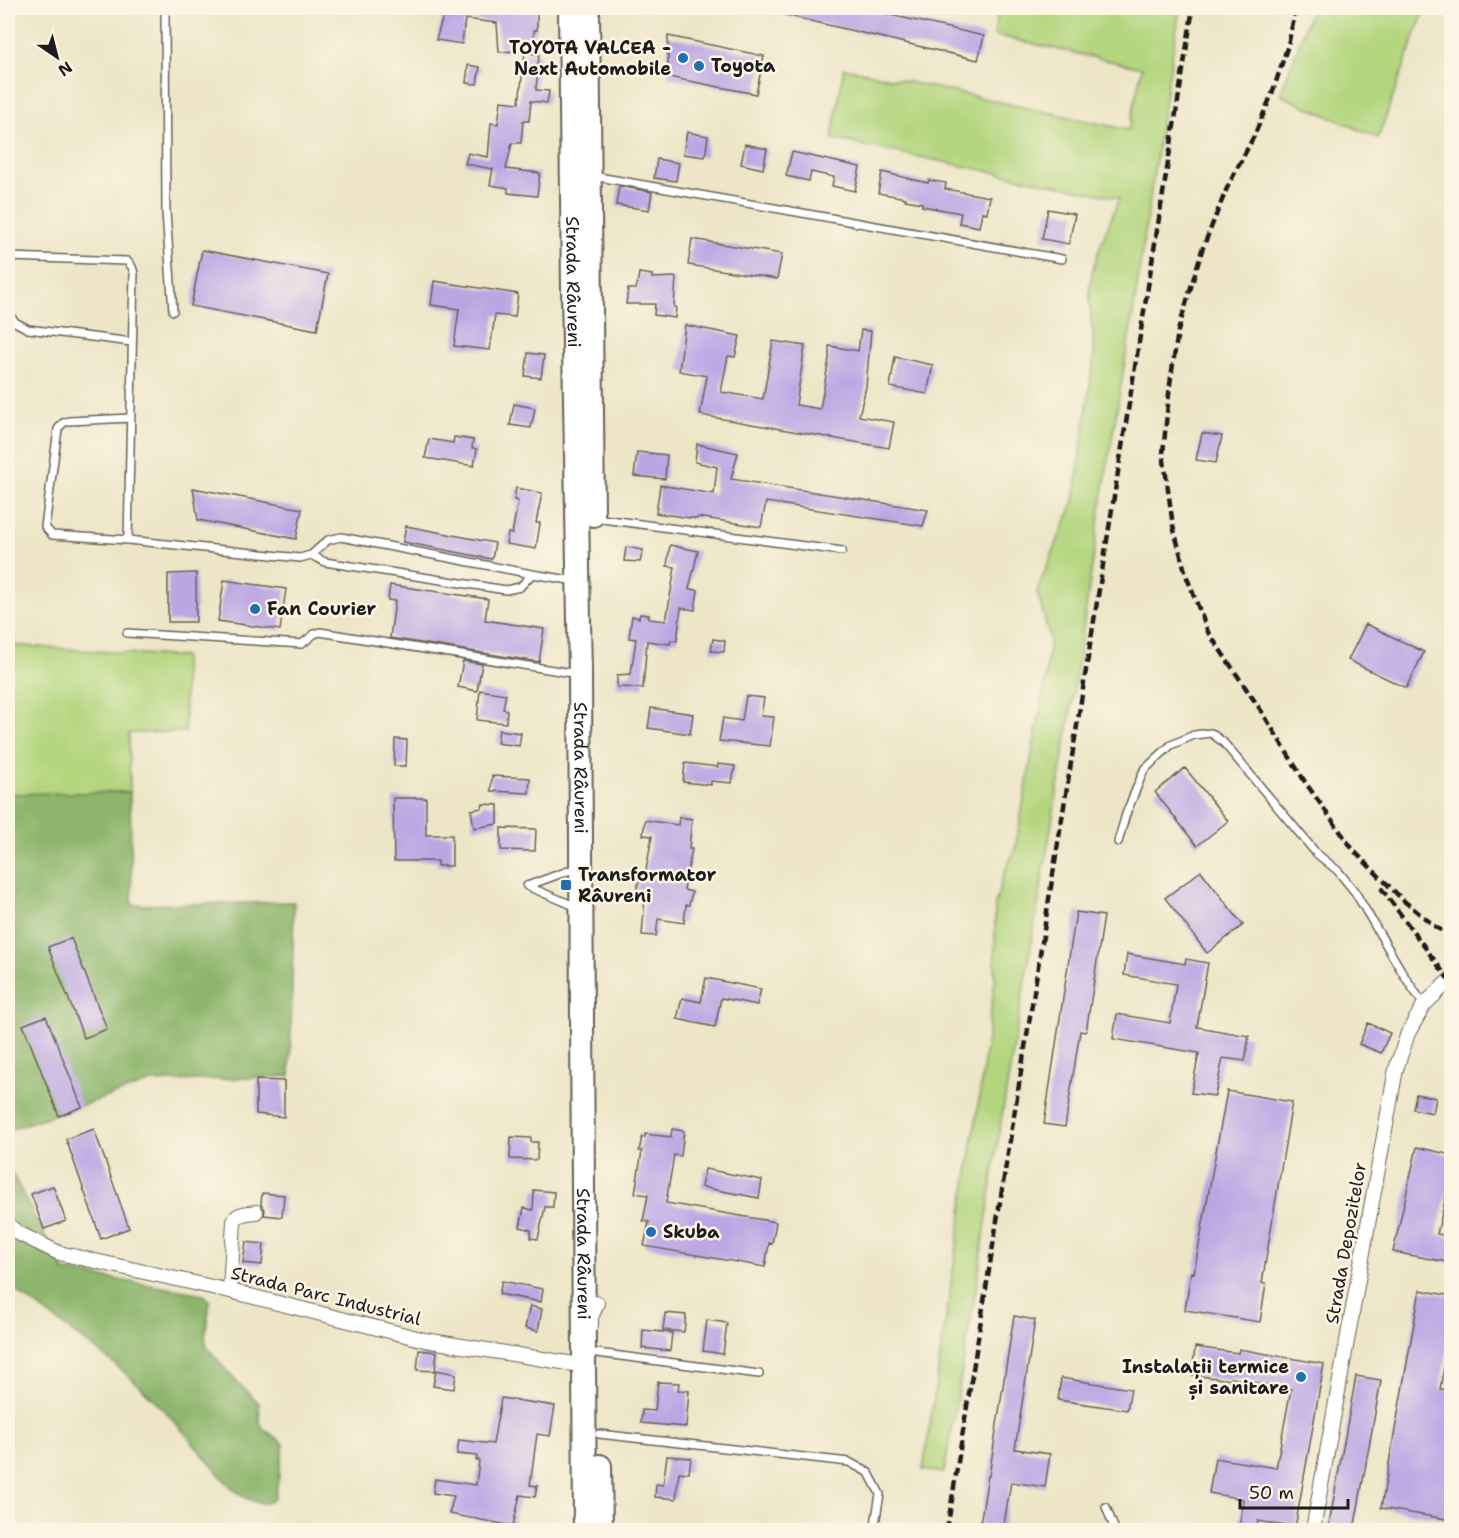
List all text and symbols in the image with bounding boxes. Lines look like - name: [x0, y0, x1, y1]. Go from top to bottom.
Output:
- north arrow: [27, 27, 87, 87]
- place label: TOYOTA VALCEA - Next Automobile: [509, 36, 671, 81]
- marker: TOYOTA VALCEA - Next Automobile: [676, 51, 690, 65]
- place label: Toyota: [711, 54, 776, 78]
- text: N: [54, 57, 77, 81]
- marker: Toyota: [692, 59, 706, 73]
- street label: Strada Râureni: [560, 216, 586, 348]
- place label: Fan Courier: [267, 597, 376, 621]
- marker: Fan Courier: [248, 602, 262, 616]
- street label: Strada Râureni: [568, 702, 593, 834]
- place label: Transformator Râureni: [578, 863, 717, 908]
- marker: Transformator Râureni: [559, 878, 573, 892]
- street label: Strada Depozitelor: [1320, 1160, 1372, 1326]
- street label: Strada Râureni: [571, 1188, 596, 1320]
- place label: Skuba: [663, 1220, 720, 1244]
- marker: Skuba: [644, 1225, 658, 1239]
- street label: Strada Parc Industrial: [228, 1261, 424, 1331]
- place label: Instalații termice și sanitare: [1122, 1355, 1289, 1400]
- marker: Instalații termice și sanitare: [1294, 1370, 1308, 1384]
- scale bar: [1240, 1472, 1348, 1510]
- text: 50 m: [1249, 1481, 1294, 1505]

